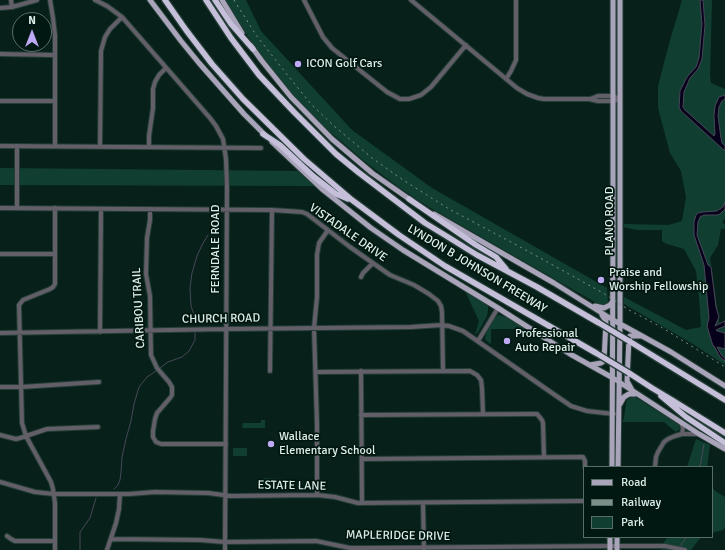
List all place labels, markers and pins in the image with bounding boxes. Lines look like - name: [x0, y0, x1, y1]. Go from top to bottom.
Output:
- place label: ICON Golf Cars: [306, 57, 382, 71]
- marker: ICON Golf Cars: [293, 59, 303, 69]
- place label: Praise and Worship Fellowship: [609, 266, 708, 294]
- marker: Praise and Worship Fellowship: [596, 275, 606, 285]
- place label: Professional Auto Repair: [515, 327, 578, 355]
- marker: Professional Auto Repair: [502, 336, 512, 346]
- place label: Wallace Elementary School: [279, 430, 375, 458]
- marker: Wallace Elementary School: [266, 439, 276, 449]

